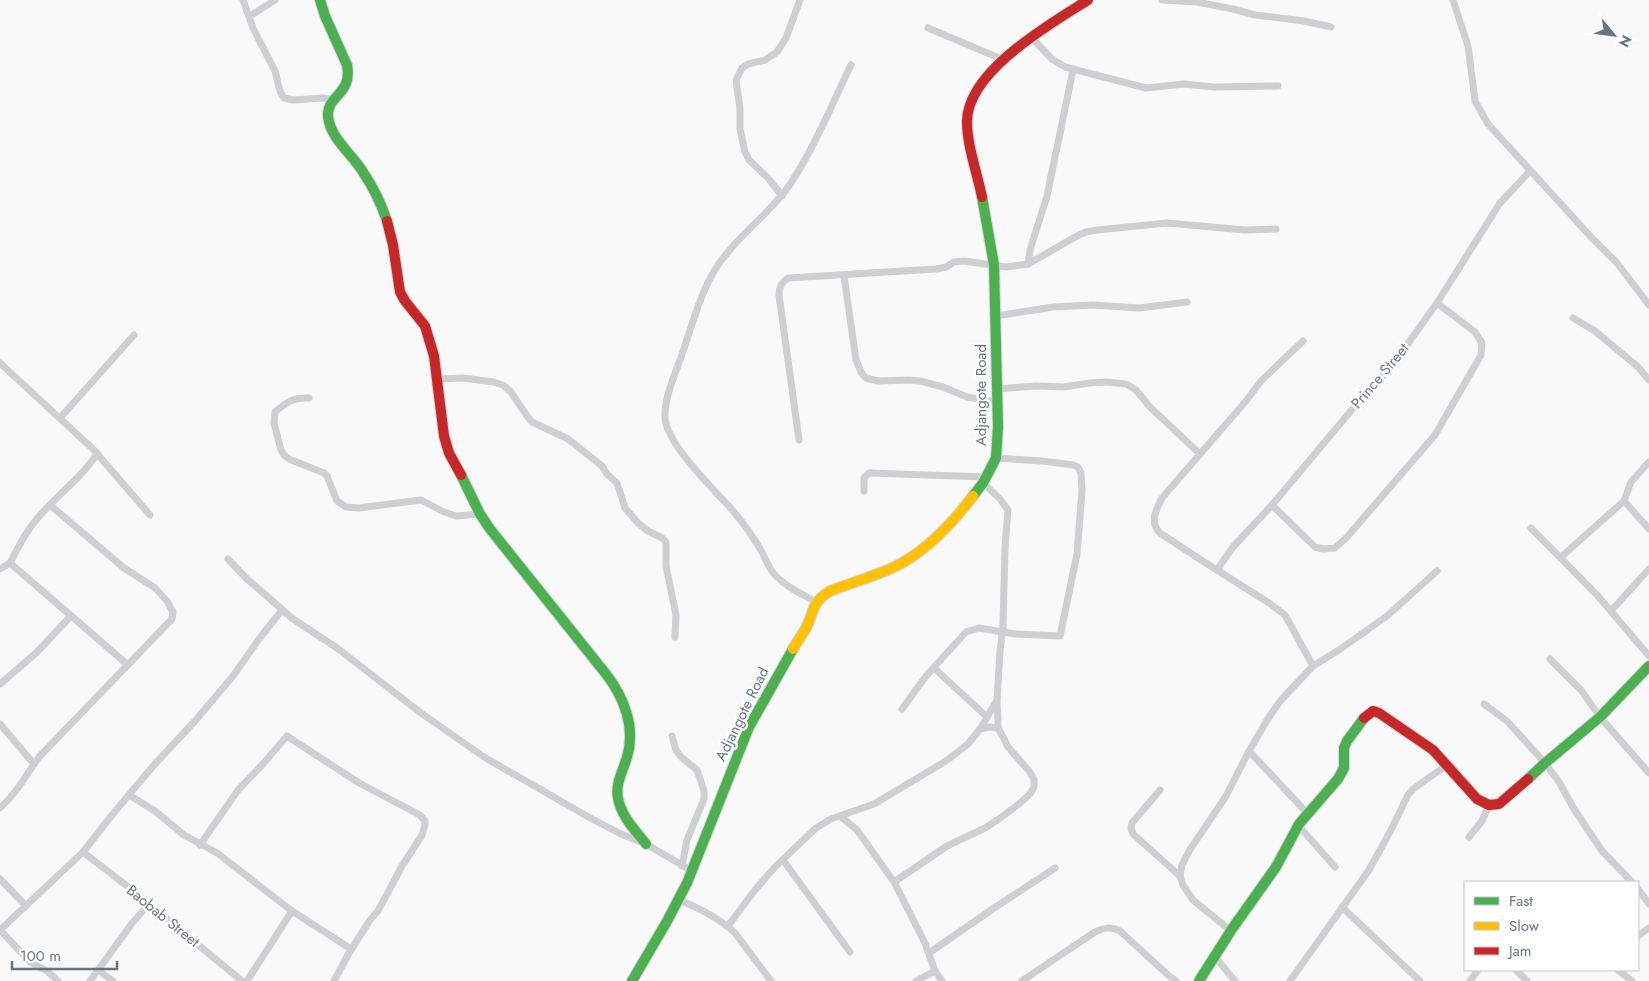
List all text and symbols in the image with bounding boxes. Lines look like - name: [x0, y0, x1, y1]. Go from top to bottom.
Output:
- north arrow: [1589, 10, 1639, 60]
- text: N: [1614, 32, 1637, 51]
- street label: Prince Street: [1346, 338, 1414, 414]
- street label: Adjangote Road: [970, 344, 992, 446]
- street label: Adjangote Road: [710, 663, 774, 765]
- street label: Baobab Street: [122, 880, 205, 953]
- legend: [1464, 881, 1639, 971]
- text: Fast: [1509, 890, 1533, 912]
- text: Slow: [1509, 915, 1540, 937]
- scale bar: [12, 938, 118, 970]
- text: Jam: [1507, 940, 1532, 962]
- text: 100 m: [20, 945, 61, 967]

